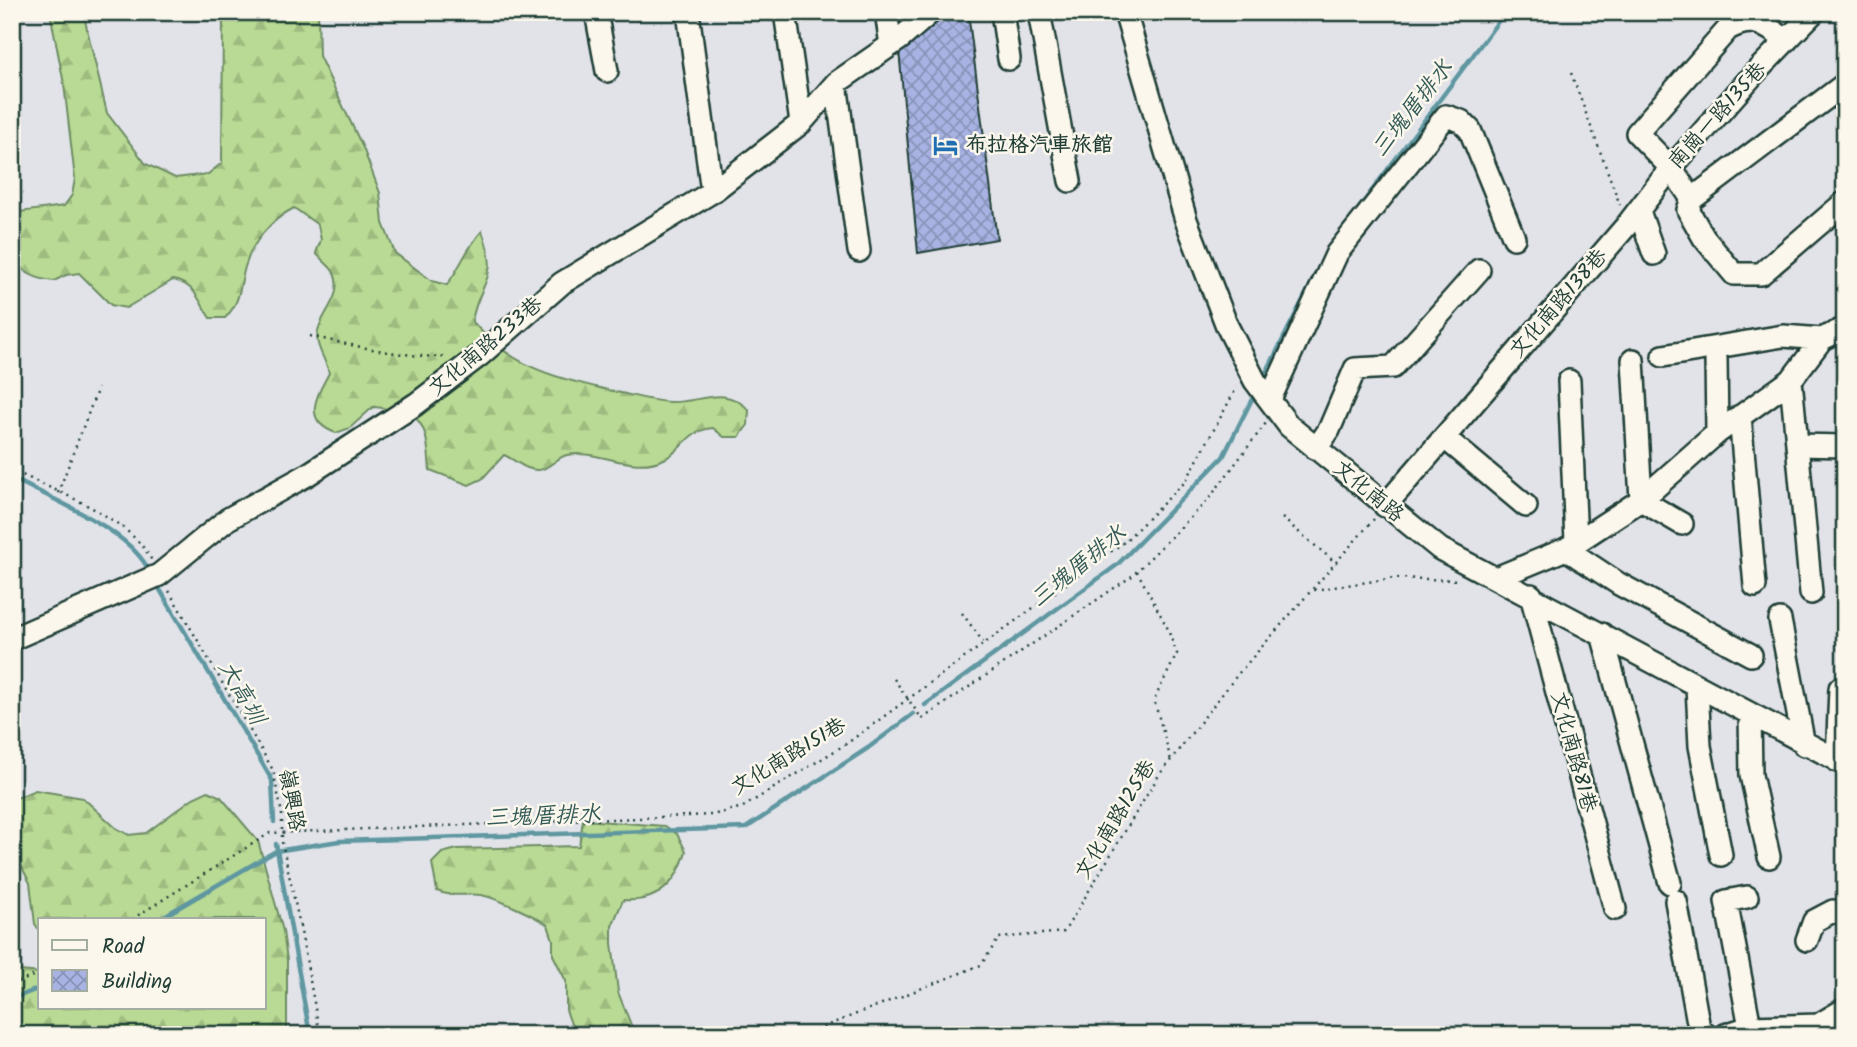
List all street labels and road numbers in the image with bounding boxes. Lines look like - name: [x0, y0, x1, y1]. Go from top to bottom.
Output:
- street label: 南崗一路135巷: [1661, 55, 1775, 177]
- street label: 文化南路138巷: [1502, 242, 1616, 366]
- street label: 文化南路233巷: [421, 289, 551, 405]
- street label: 文化南路: [1325, 453, 1411, 531]
- street label: 文化南路81巷: [1541, 688, 1605, 816]
- street label: 文化南路151巷: [725, 710, 853, 804]
- street label: 文化南路125巷: [1067, 754, 1165, 886]
- street label: 嶺興路: [269, 766, 313, 834]

